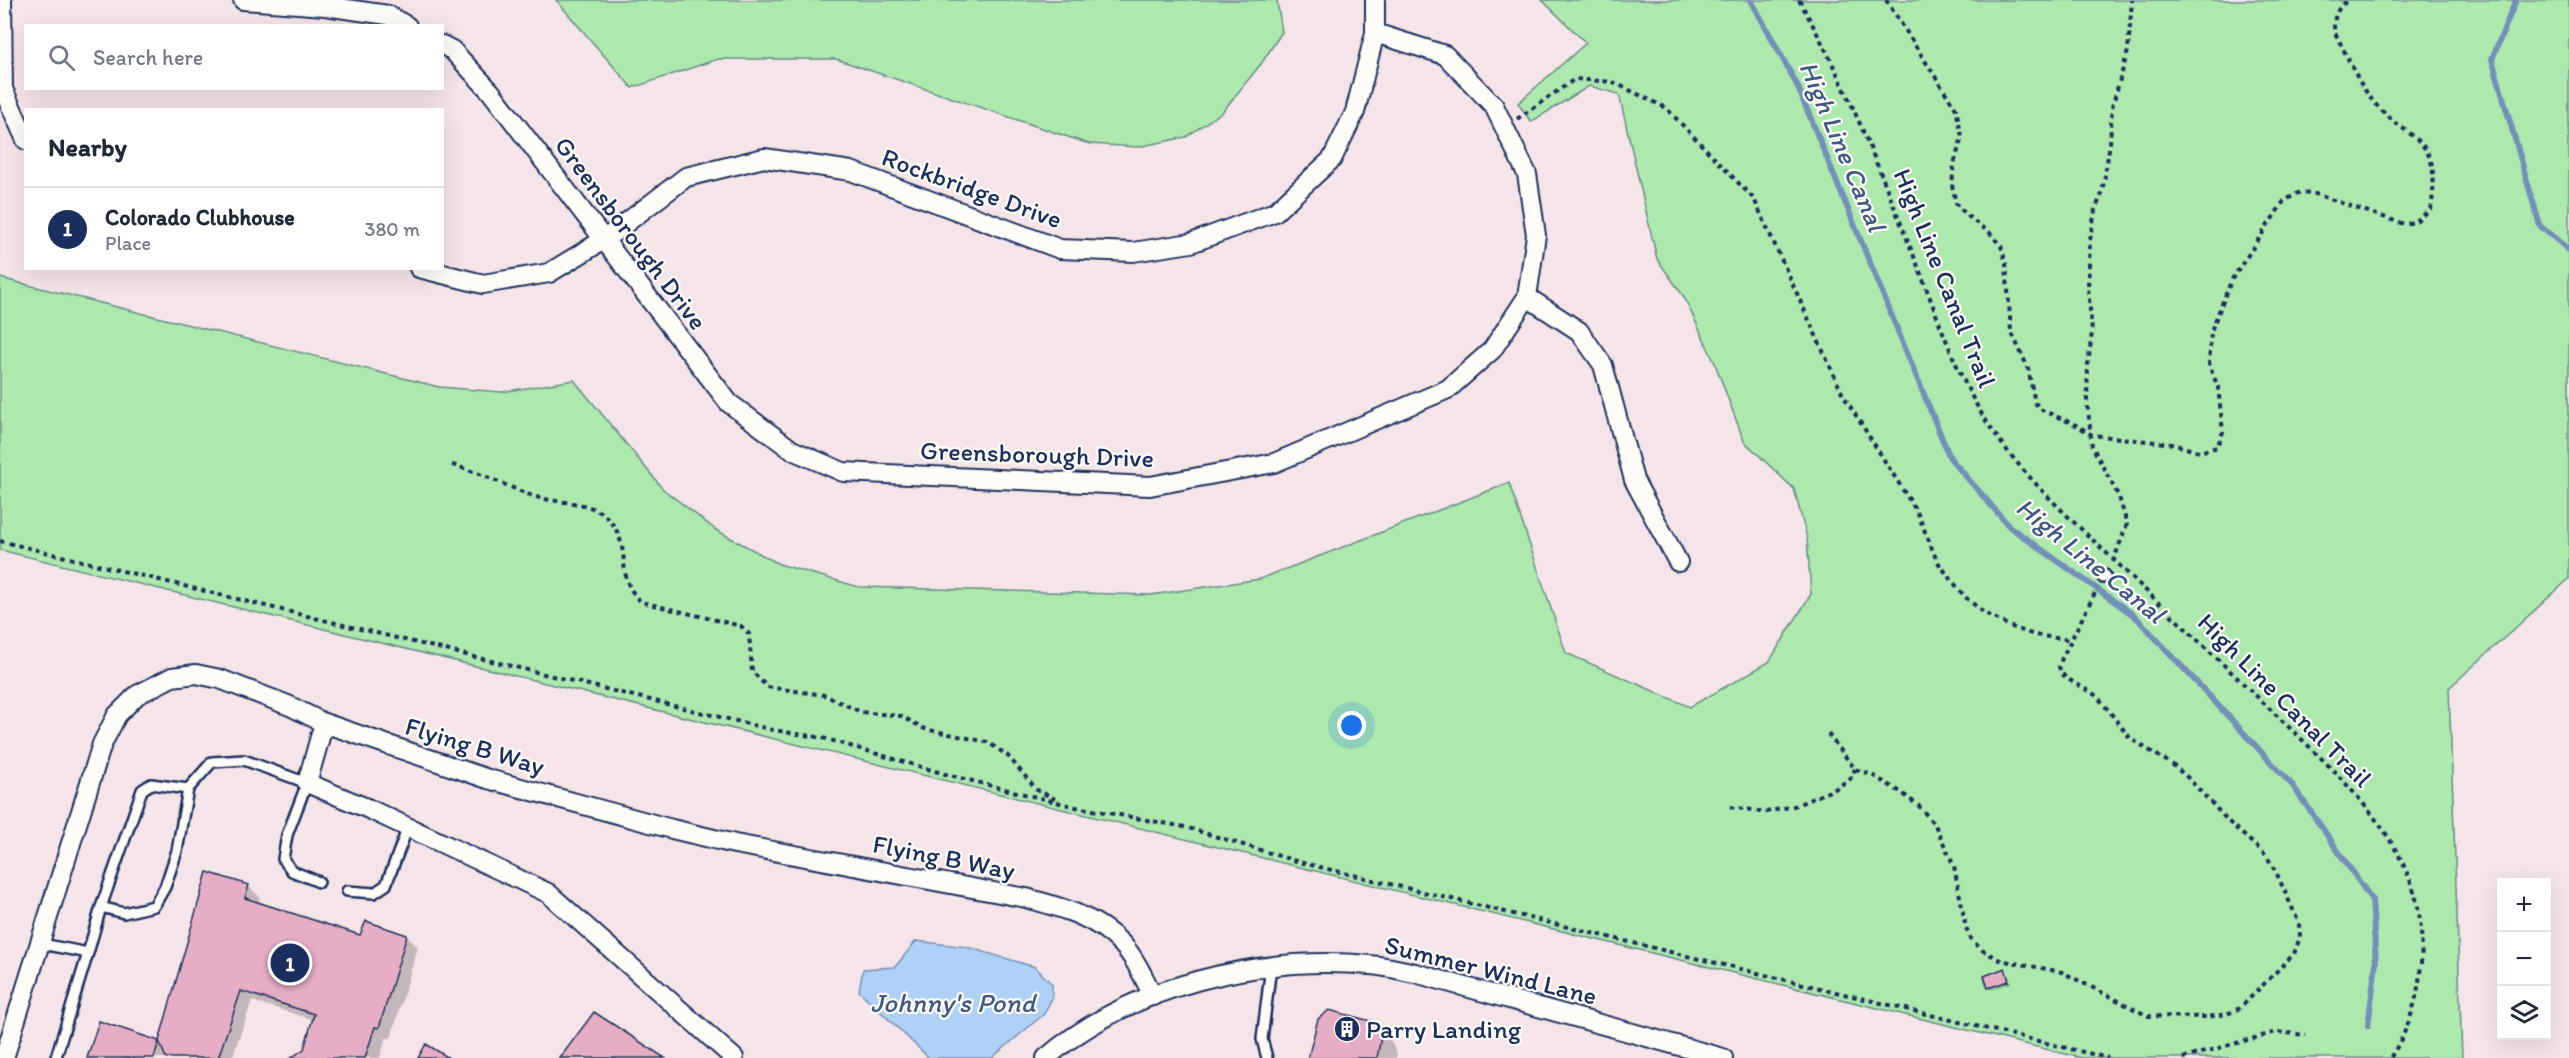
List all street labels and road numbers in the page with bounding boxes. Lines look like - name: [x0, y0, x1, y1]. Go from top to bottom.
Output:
- street label: Greensborough Drive: [548, 130, 714, 336]
- street label: Rockbridge Drive: [878, 141, 1066, 235]
- street label: High Line Canal Trail: [1886, 164, 2004, 392]
- street label: Greensborough Drive: [920, 434, 1154, 474]
- street label: High Line Canal Trail: [2191, 606, 2379, 794]
- street label: Flying B Way: [401, 710, 549, 782]
- street label: Flying B Way: [870, 828, 1018, 886]
- street label: Summer Wind Lane: [1382, 928, 1600, 1012]

